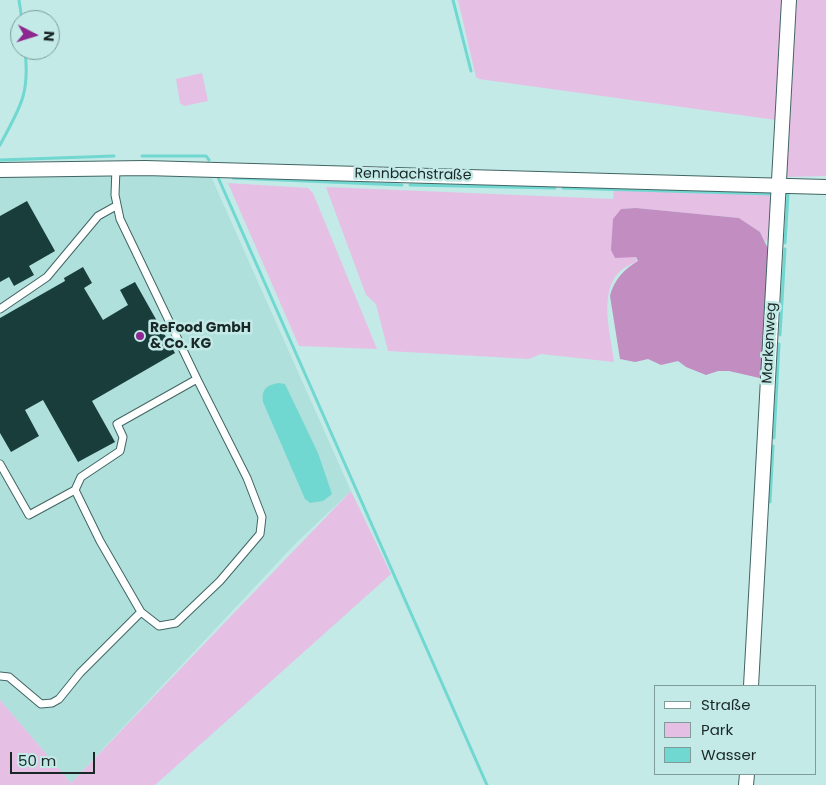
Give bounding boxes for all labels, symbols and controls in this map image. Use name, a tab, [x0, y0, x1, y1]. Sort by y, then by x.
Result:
north arrow	[10, 10, 60, 60]
text: N	[39, 30, 59, 42]
street label: Rennbachstraße	[354, 166, 472, 184]
street label: Markenweg	[759, 302, 781, 384]
place label: ReFood GmbH & Co. KG	[150, 320, 251, 352]
marker: ReFood GmbH & Co. KG	[134, 330, 146, 342]
legend	[654, 685, 816, 775]
text: Straße	[701, 694, 751, 715]
text: Park	[701, 719, 733, 740]
scale bar	[12, 742, 98, 774]
text: Wasser	[701, 744, 756, 765]
text: 50 m	[18, 750, 56, 771]

